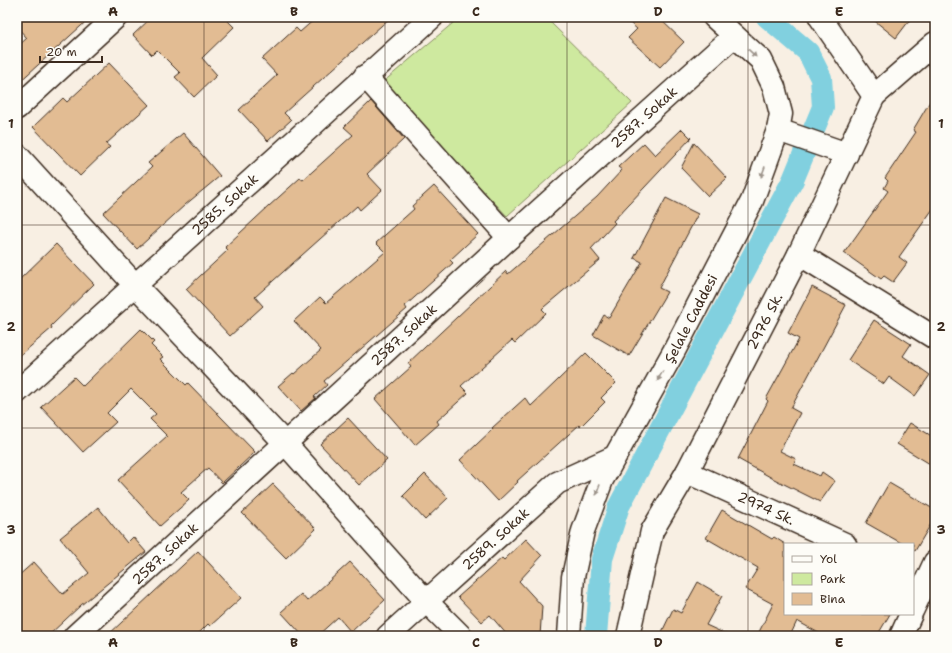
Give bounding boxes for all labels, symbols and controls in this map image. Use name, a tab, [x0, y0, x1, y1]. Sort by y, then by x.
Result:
text: A	[108, 3, 118, 20]
text: B	[290, 3, 298, 20]
text: C	[472, 3, 480, 20]
text: D	[653, 3, 663, 20]
text: E	[835, 3, 844, 20]
scale bar	[40, 38, 102, 64]
text: 20 m	[46, 44, 77, 60]
one-way arrow	[748, 48, 757, 57]
street label: 2587. Sokak	[607, 82, 681, 152]
text: 1	[8, 115, 14, 132]
text: 1	[938, 115, 944, 132]
one-way arrow	[759, 167, 765, 179]
street label: 2585. Sokak	[188, 169, 262, 239]
street label: Şelale Caddesi	[660, 271, 721, 366]
street label: 2976 Sk.	[743, 290, 786, 352]
street label: 2587. Sokak	[367, 300, 441, 369]
text: 2	[6, 318, 16, 335]
text: 2	[936, 318, 946, 335]
one-way arrow	[657, 370, 664, 382]
one-way arrow	[595, 484, 601, 496]
street label: 2974 Sk.	[735, 487, 798, 529]
street label: 2589. Sokak	[458, 504, 533, 574]
street label: 2587. Sokak	[128, 519, 202, 588]
text: 3	[6, 521, 16, 538]
text: 3	[936, 521, 946, 538]
legend	[784, 543, 914, 615]
text: Yol	[820, 551, 837, 567]
text: Park	[820, 571, 846, 587]
text: Bina	[820, 591, 846, 607]
text: A	[108, 634, 118, 651]
text: B	[290, 634, 298, 651]
text: C	[472, 634, 480, 651]
text: D	[653, 634, 663, 651]
text: E	[835, 634, 844, 651]

